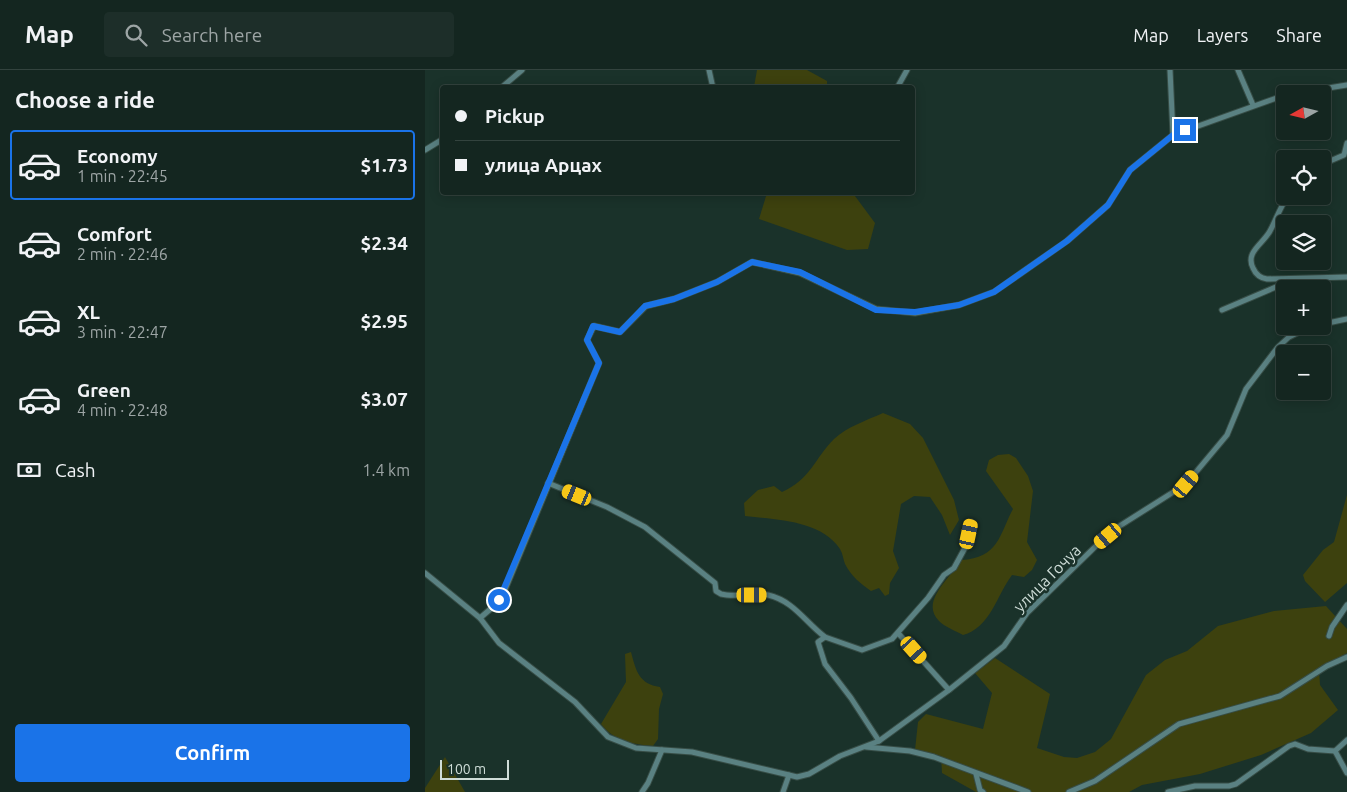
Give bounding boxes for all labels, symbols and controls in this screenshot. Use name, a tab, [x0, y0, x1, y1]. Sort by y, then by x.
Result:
search box	[104, 12, 454, 57]
text: Map	[25, 21, 74, 48]
icon: search	[122, 21, 150, 49]
text: Search here	[162, 24, 262, 46]
text: Map	[1133, 25, 1169, 45]
text: Layers	[1197, 25, 1248, 45]
text: Share	[1276, 25, 1322, 45]
north arrow	[1276, 85, 1331, 140]
map controls	[1276, 85, 1331, 400]
text: Choose a ride	[15, 87, 155, 112]
text: Pickup	[485, 105, 545, 127]
route end	[1174, 119, 1196, 141]
icon: car	[17, 143, 62, 188]
text: Economy	[77, 145, 158, 167]
button: locate	[1276, 150, 1331, 205]
text: $1.73	[360, 154, 408, 176]
text: улица Арцах	[485, 154, 602, 176]
text: 1 min · 22:45	[77, 167, 168, 185]
button: layers	[1276, 215, 1331, 270]
icon: car	[17, 221, 62, 266]
text: Comfort	[77, 223, 152, 245]
text: $2.34	[360, 232, 408, 254]
text: 2 min · 22:46	[77, 245, 168, 263]
button: +	[1276, 280, 1331, 335]
icon: car	[17, 299, 62, 344]
text: XL	[77, 301, 100, 323]
text: $2.95	[360, 310, 408, 332]
text: 3 min · 22:47	[77, 323, 168, 341]
button: −	[1276, 345, 1331, 400]
icon: car	[17, 377, 62, 422]
text: Green	[77, 379, 131, 401]
text: $3.07	[360, 388, 408, 410]
text: 4 min · 22:48	[77, 401, 168, 419]
icon: cash	[15, 456, 43, 484]
text: Cash	[55, 459, 96, 481]
text: 1.4 km	[362, 461, 410, 479]
car	[1170, 468, 1201, 500]
car	[560, 482, 593, 508]
car	[958, 518, 979, 550]
car	[1091, 521, 1124, 551]
street label: улица Гочуа	[1010, 541, 1084, 615]
car	[737, 588, 767, 603]
route start	[488, 589, 510, 611]
car	[898, 634, 929, 666]
button: Confirm	[15, 724, 410, 782]
scale bar	[440, 757, 509, 780]
text: 100 m	[447, 761, 486, 777]

